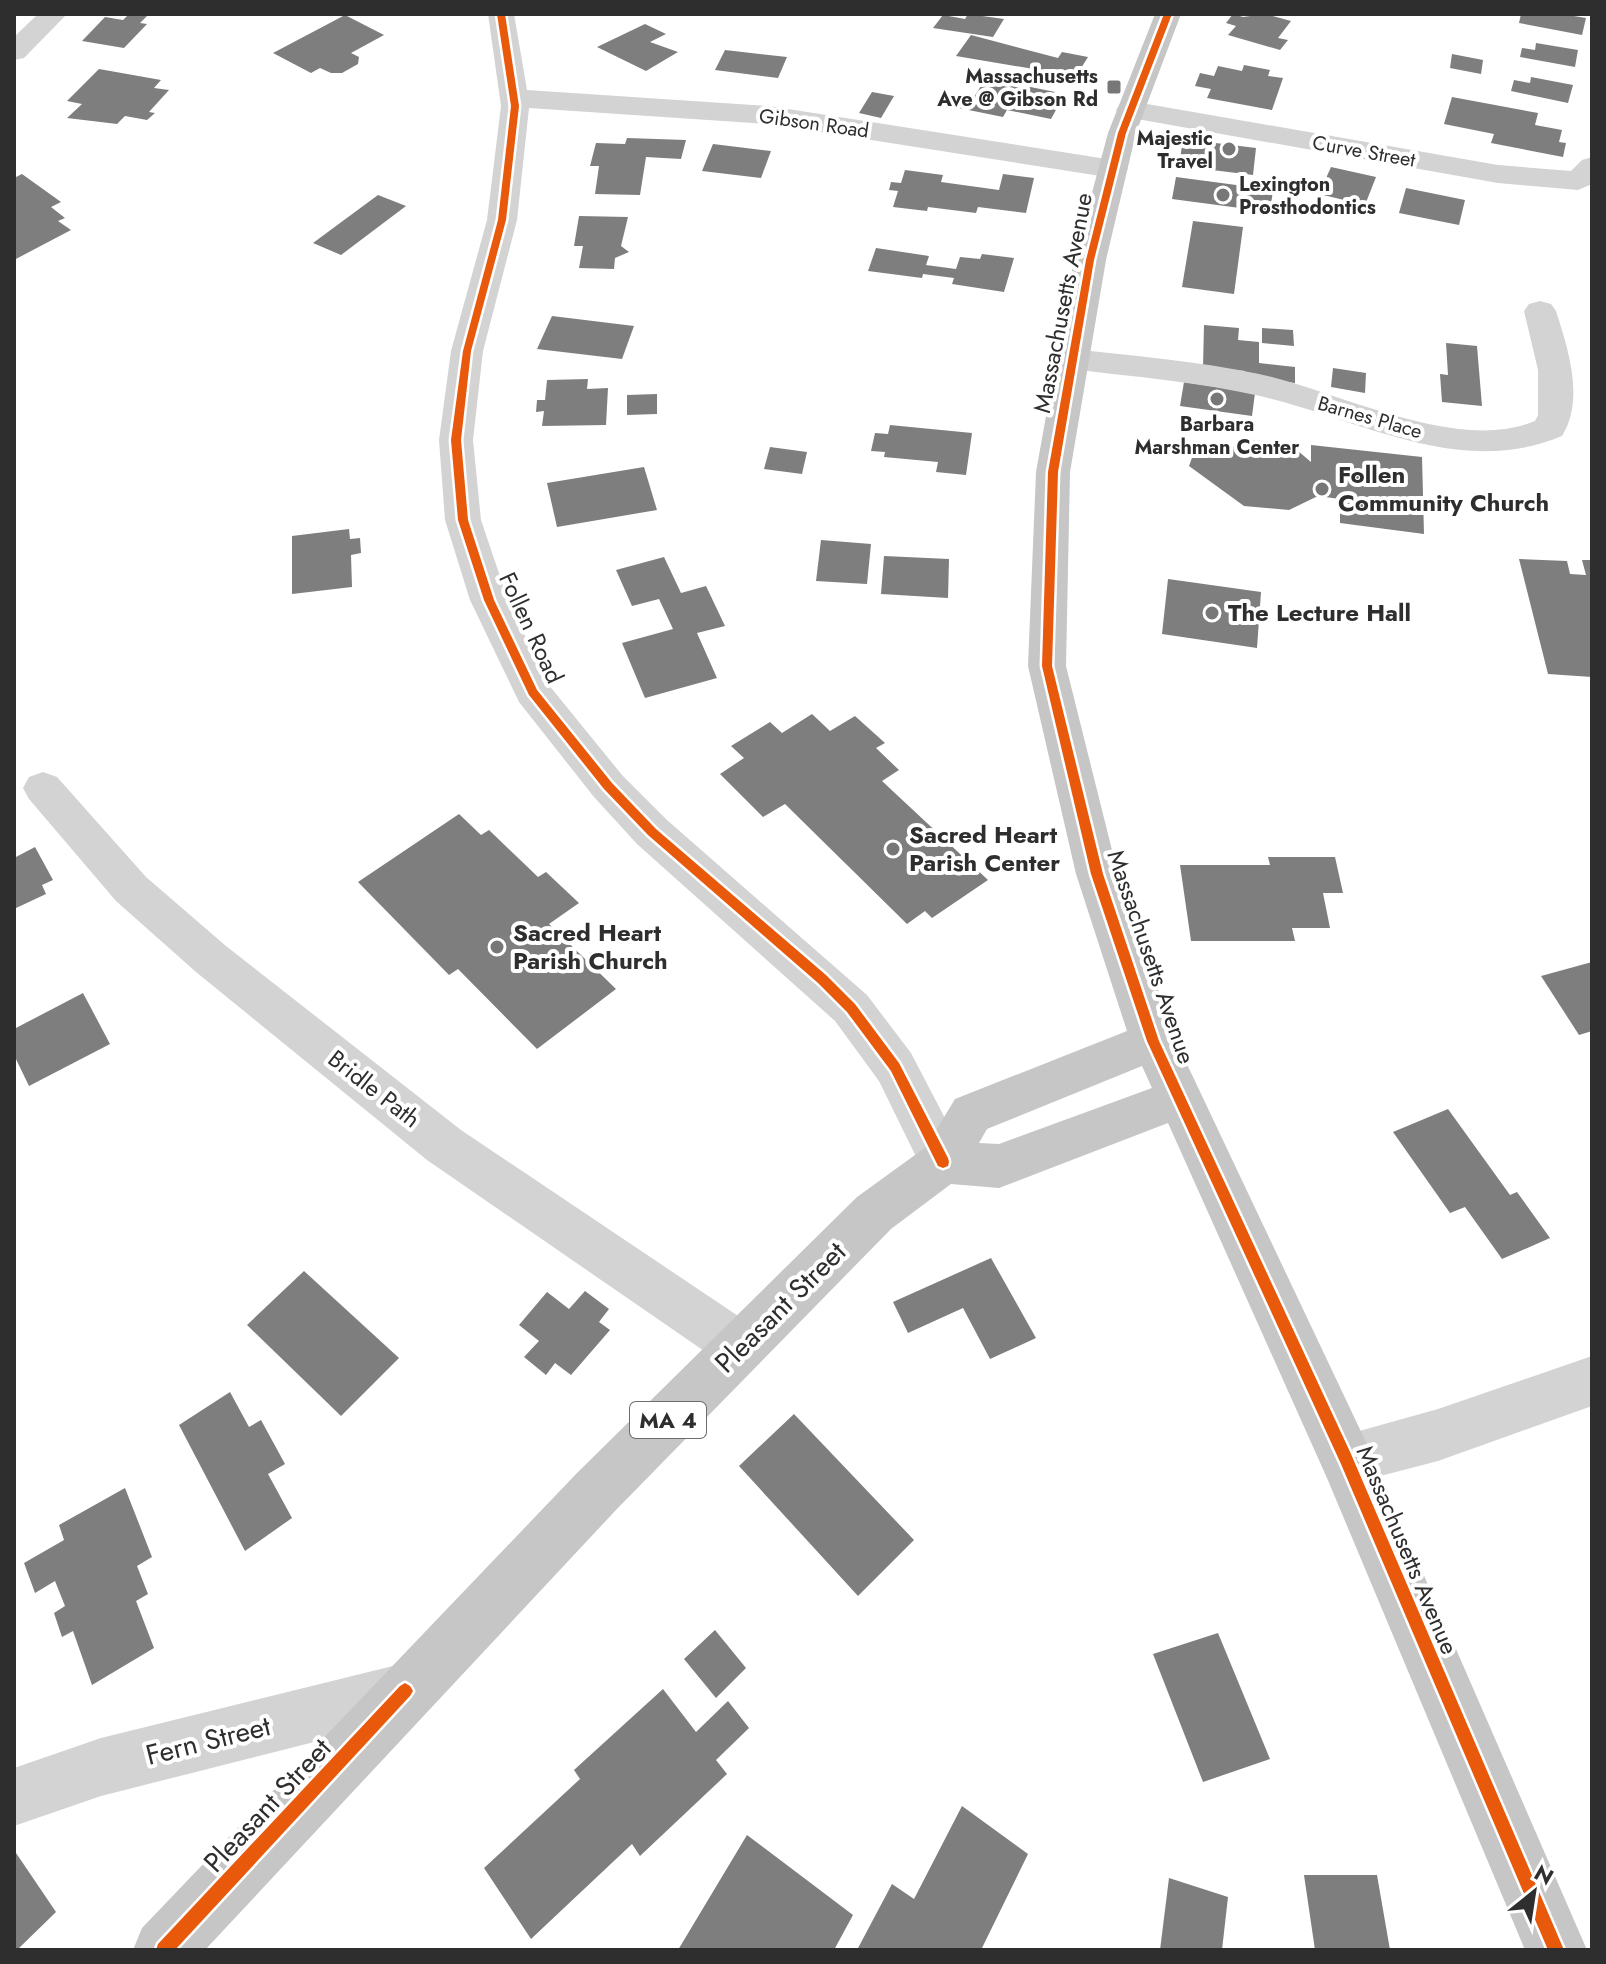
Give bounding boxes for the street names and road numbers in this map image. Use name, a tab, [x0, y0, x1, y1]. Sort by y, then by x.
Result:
street label: Gibson Road	[757, 101, 871, 146]
street label: Curve Street	[1310, 128, 1418, 175]
street label: Massachusetts Avenue	[1024, 190, 1101, 416]
street label: Barnes Place	[1314, 389, 1426, 446]
street label: Follen Road	[490, 566, 573, 689]
street label: Massachusetts Avenue	[1099, 845, 1204, 1068]
street label: Bridle Path	[321, 1041, 428, 1136]
street label: Pleasant Street	[705, 1232, 856, 1382]
road number: MA 4	[630, 1402, 706, 1438]
street label: Massachusetts Avenue	[1348, 1440, 1467, 1660]
street label: Fern Street	[142, 1705, 275, 1776]
street label: Pleasant Street	[194, 1729, 341, 1882]

